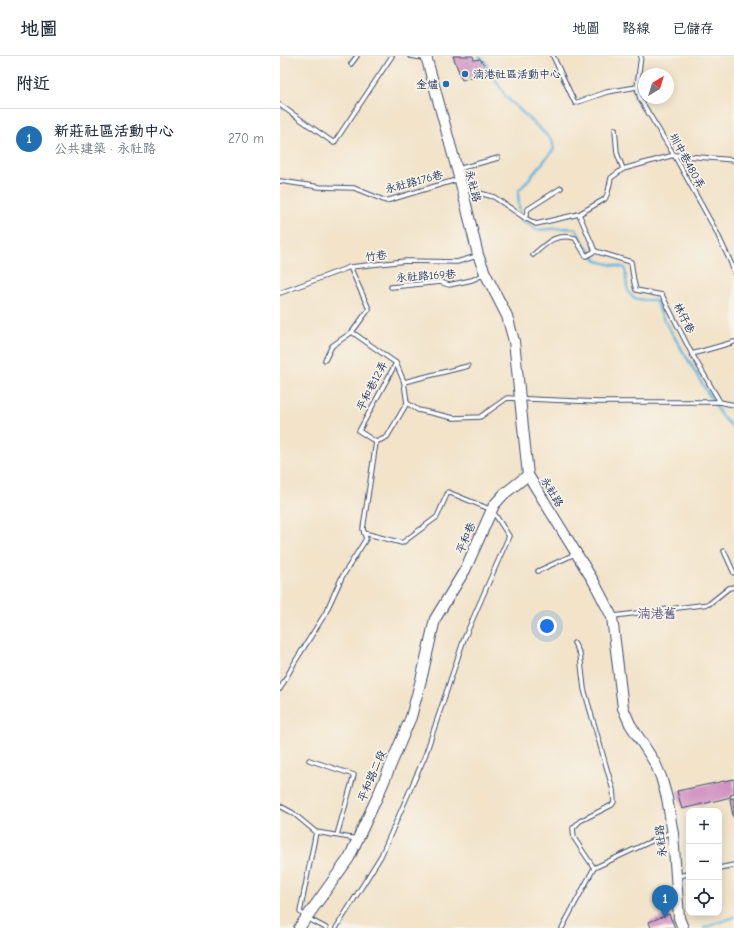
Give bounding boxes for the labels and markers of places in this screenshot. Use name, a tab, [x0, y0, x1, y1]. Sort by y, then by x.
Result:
place label: 湳港社區活動中心	[473, 68, 561, 81]
marker: 湳港社區活動中心	[460, 69, 470, 79]
place label: 金爐	[416, 78, 438, 91]
marker: 金爐	[441, 79, 451, 89]
pin: 1	[652, 885, 678, 918]

